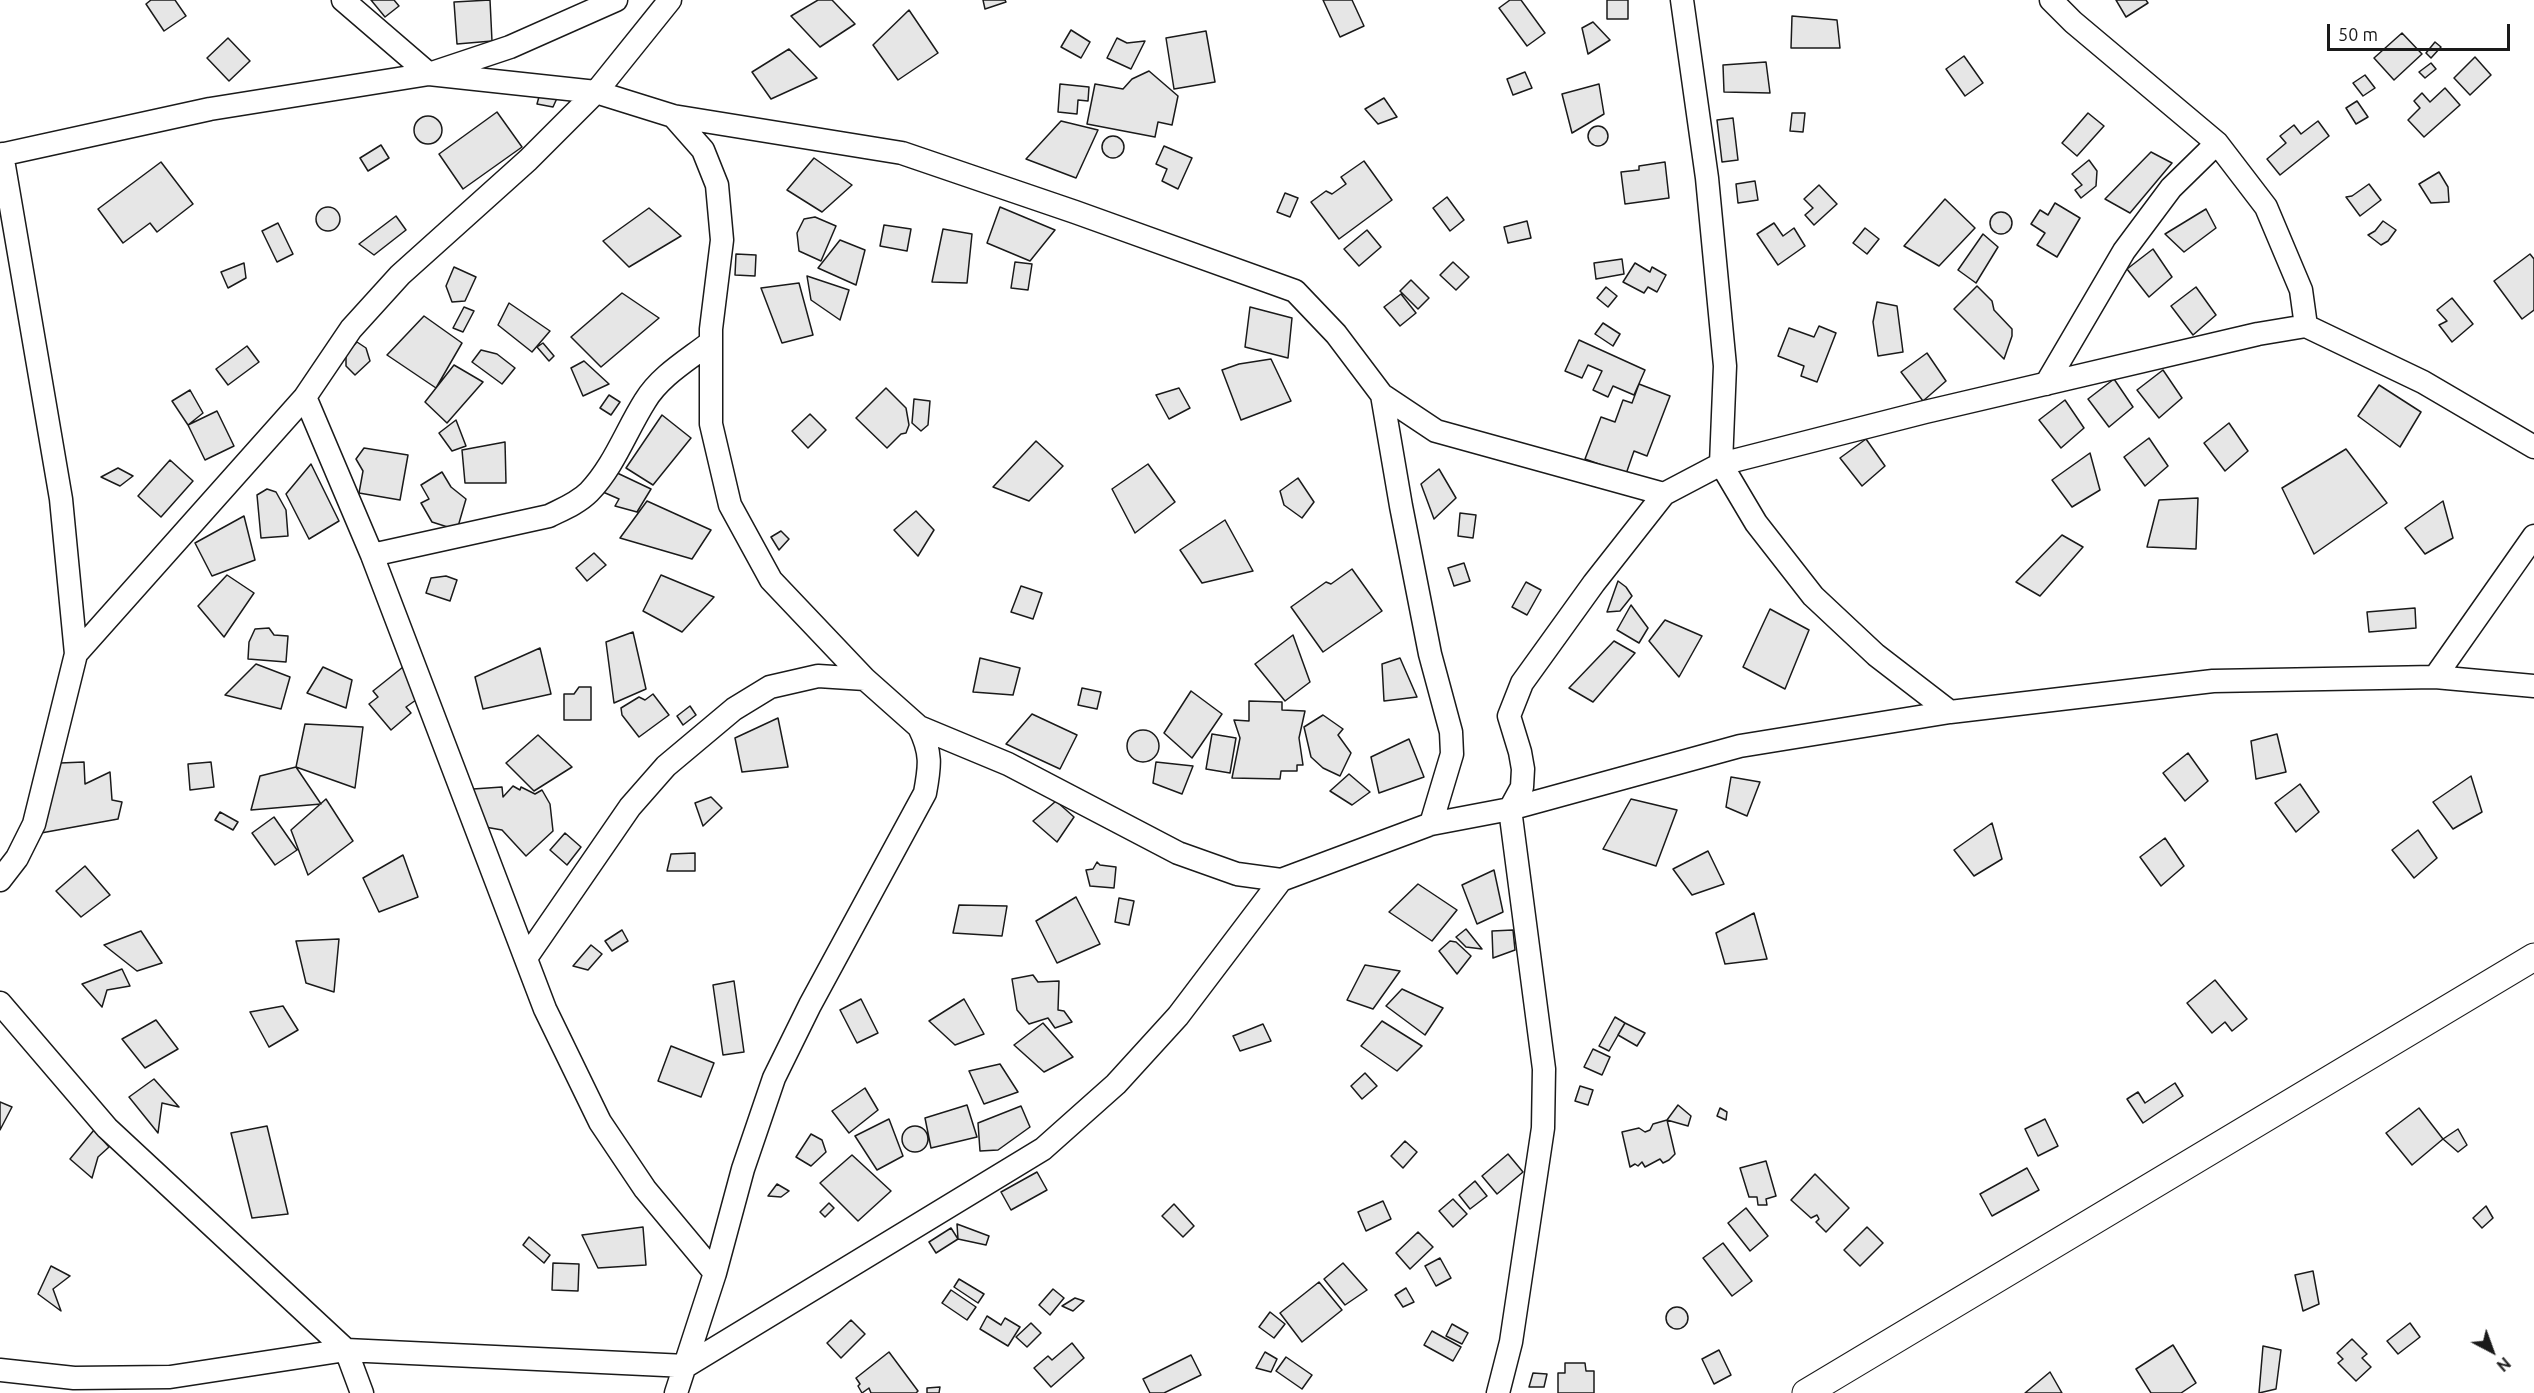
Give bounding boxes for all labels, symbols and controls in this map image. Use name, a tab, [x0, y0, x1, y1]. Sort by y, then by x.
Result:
scale bar	[2330, 12, 2513, 50]
text: 50 m	[2338, 24, 2378, 44]
north arrow	[2462, 1321, 2522, 1381]
text: N	[2493, 1354, 2514, 1375]

